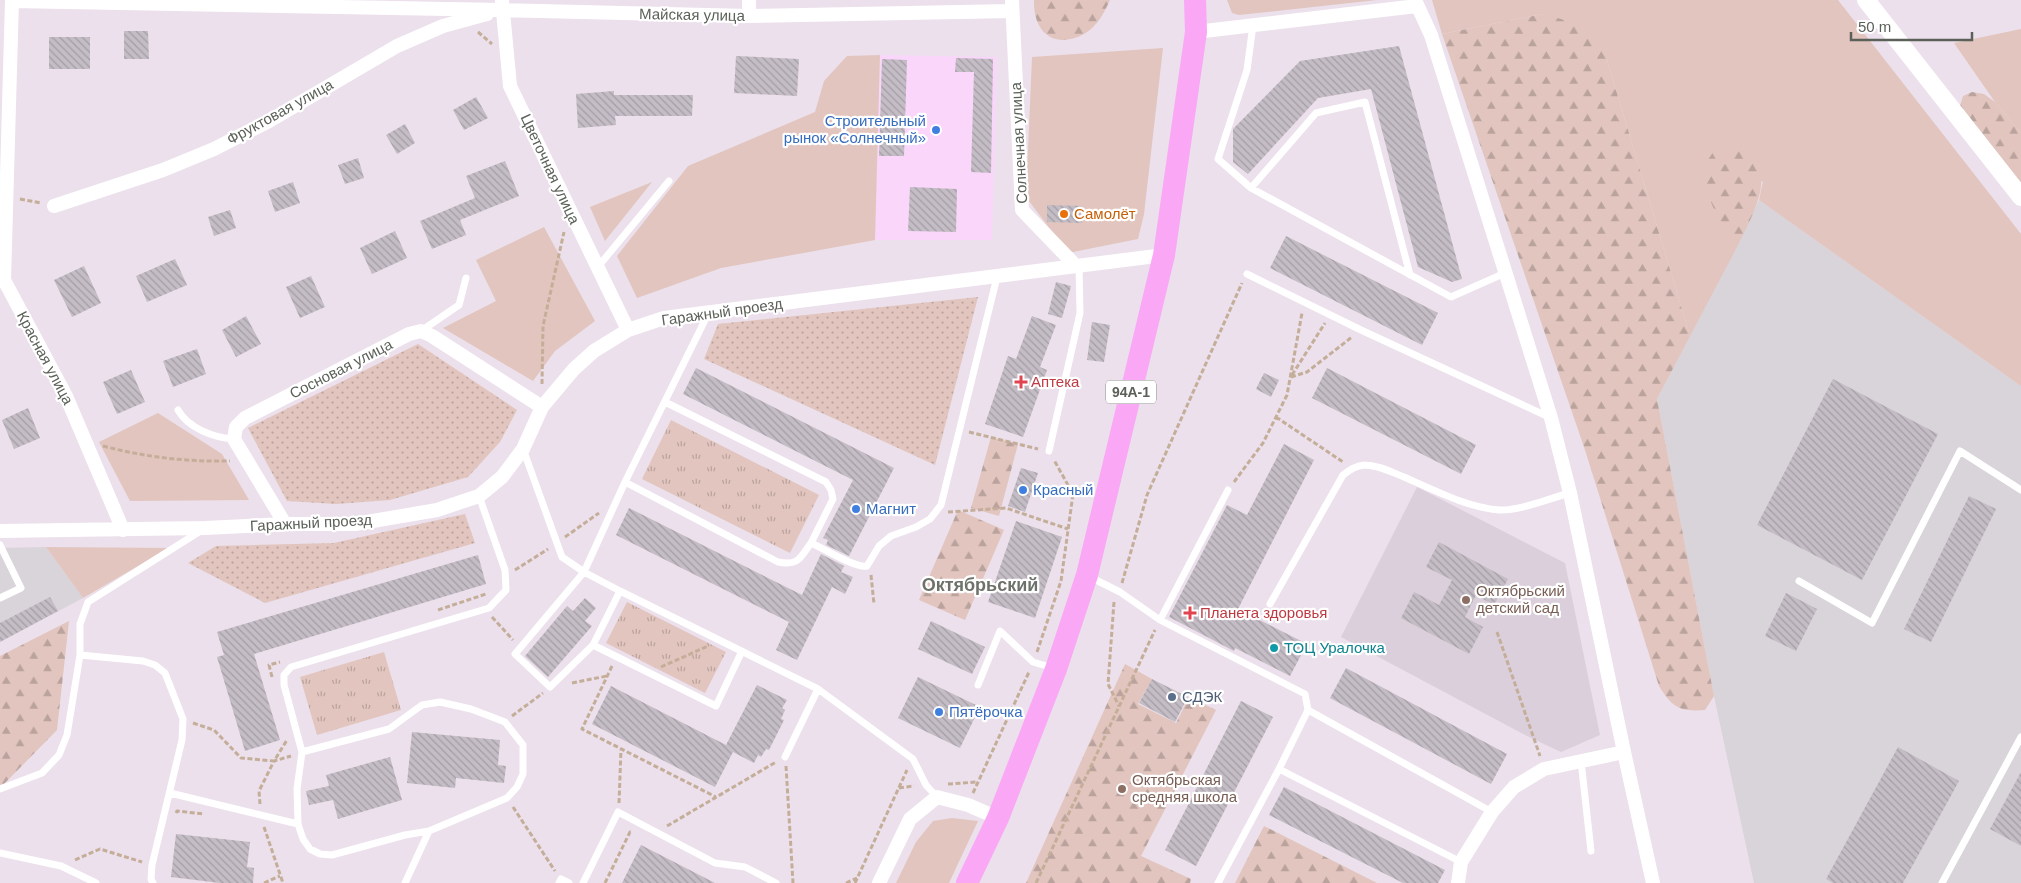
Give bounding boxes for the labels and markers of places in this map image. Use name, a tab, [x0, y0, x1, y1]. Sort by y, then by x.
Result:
place label: Строительный рынок «Солнечный»	[784, 112, 926, 146]
marker: Строительный рынок «Солнечный»	[930, 124, 942, 136]
place label: Самолёт	[1074, 205, 1136, 222]
marker: Самолёт	[1058, 208, 1070, 220]
place label: Аптека	[1031, 373, 1080, 390]
marker: Аптека	[1015, 376, 1027, 388]
place label: Красный	[1033, 481, 1093, 498]
marker: Красный	[1017, 484, 1029, 496]
place label: Магнит	[866, 500, 916, 517]
marker: Магнит	[850, 503, 862, 515]
place label: Октябрьский детский сад	[1476, 582, 1565, 616]
marker: Октябрьский детский сад	[1460, 594, 1472, 606]
place label: Планета здоровья	[1200, 604, 1327, 621]
marker: Планета здоровья	[1184, 607, 1196, 619]
place label: ТОЦ Уралочка	[1284, 639, 1386, 656]
marker: ТОЦ Уралочка	[1268, 642, 1280, 654]
place label: СДЭК	[1182, 688, 1222, 705]
marker: СДЭК	[1166, 691, 1178, 703]
place label: Пятёрочка	[949, 703, 1023, 720]
marker: Пятёрочка	[933, 706, 945, 718]
place label: Октябрьская средняя школа	[1132, 771, 1238, 805]
marker: Октябрьская средняя школа	[1116, 783, 1128, 795]

